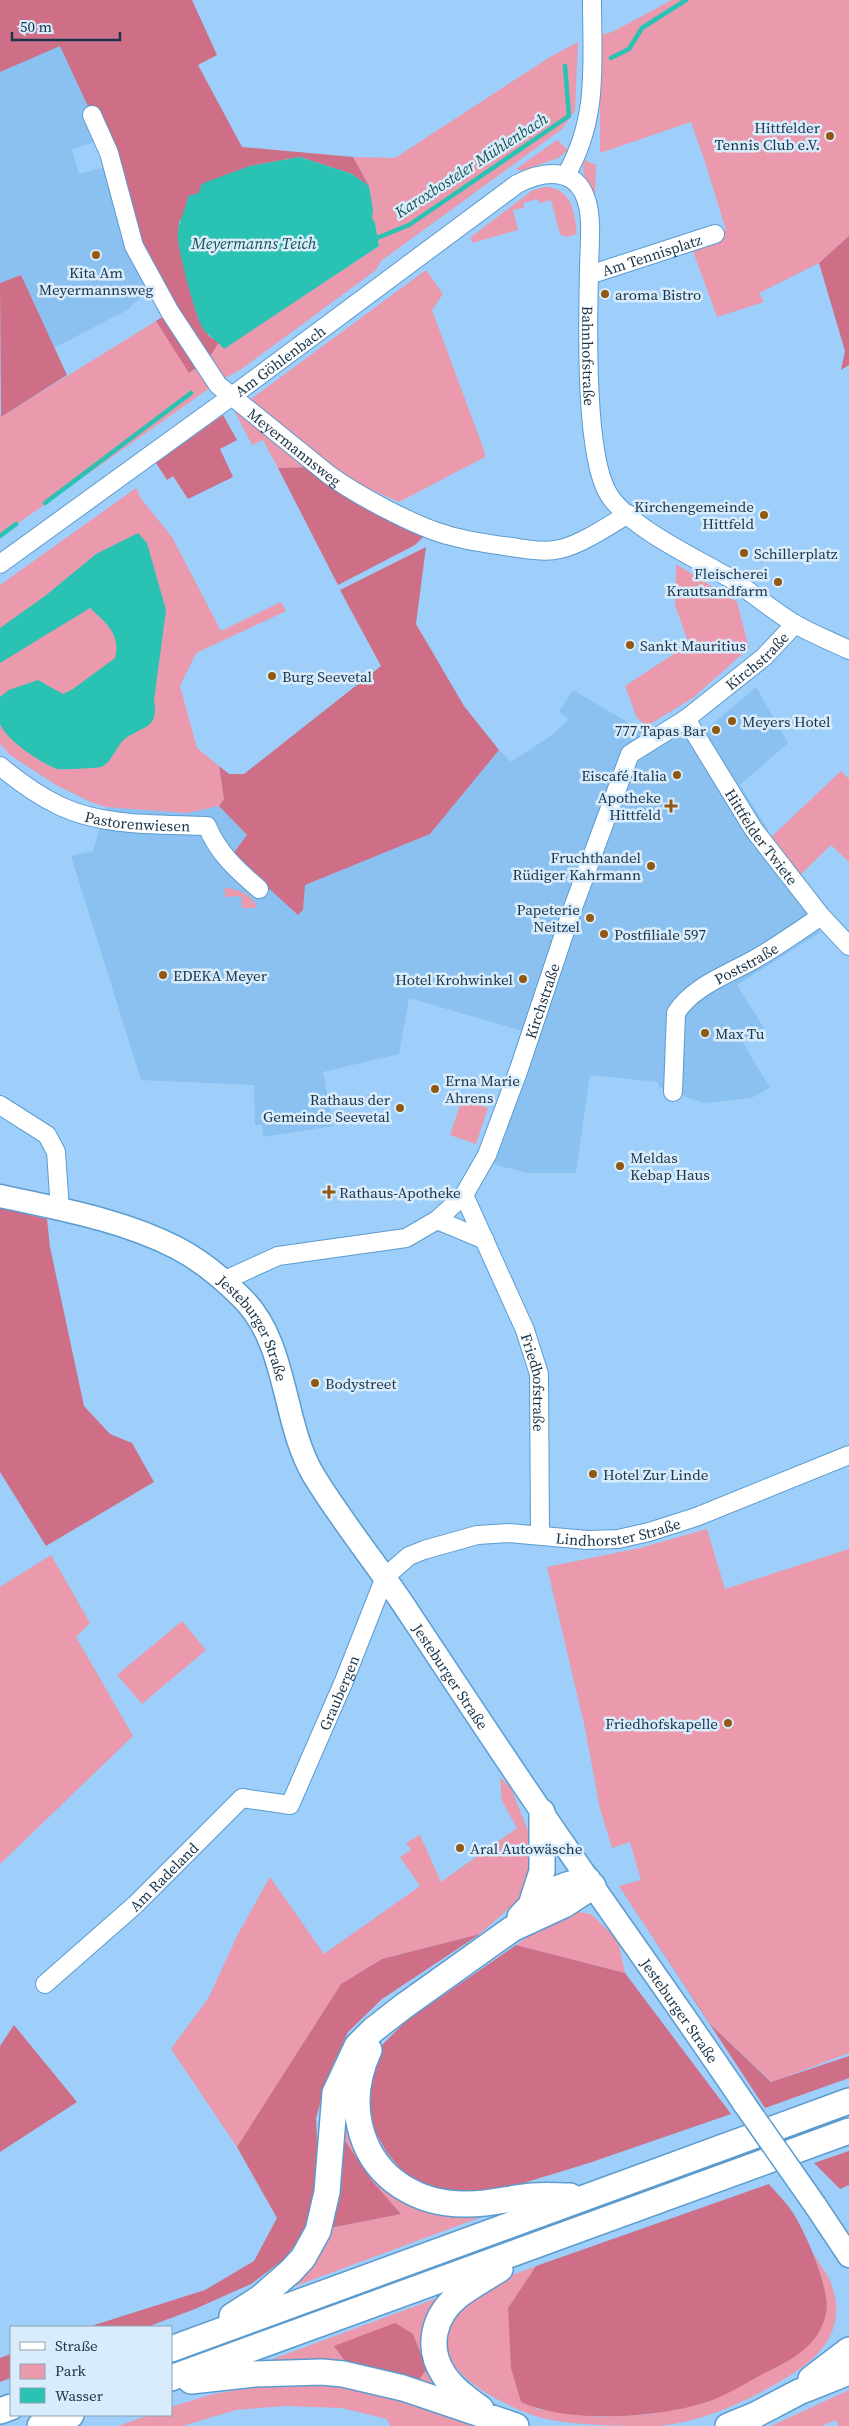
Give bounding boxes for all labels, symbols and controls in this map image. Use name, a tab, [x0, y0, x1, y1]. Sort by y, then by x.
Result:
scale bar	[12, 10, 120, 42]
text: 50 m	[20, 16, 52, 37]
water label: Karoxbosteler Mühlenbach	[389, 107, 552, 223]
place label: Hittfelder Tennis Club e.V.	[715, 117, 821, 155]
marker: Hittfelder Tennis Club e.V.	[824, 130, 836, 142]
street label: Am Tennisplatz	[599, 228, 704, 281]
water label: Meyermanns Teich	[191, 232, 317, 254]
marker: Kita Am Meyermannsweg	[90, 249, 102, 261]
place label: Kita Am Meyermannsweg	[39, 262, 153, 300]
place label: aroma Bistro	[615, 284, 701, 305]
marker: aroma Bistro	[599, 288, 611, 300]
street label: Bahnhofstraße	[578, 306, 601, 407]
street label: Am Göhlenbach	[230, 320, 329, 401]
street label: Meyermannsweg	[243, 403, 346, 491]
place label: Kirchengemeinde Hittfeld	[634, 496, 754, 534]
marker: Kirchengemeinde Hittfeld	[758, 509, 770, 521]
place label: Schillerplatz	[754, 543, 838, 564]
marker: Schillerplatz	[738, 547, 750, 559]
place label: Fleischerei Krautsandfarm	[666, 563, 768, 601]
marker: Fleischerei Krautsandfarm	[772, 576, 784, 588]
street label: Kirchstraße	[720, 627, 793, 695]
place label: Sankt Mauritius	[640, 635, 746, 656]
marker: Sankt Mauritius	[624, 639, 636, 651]
place label: Burg Seevetal	[282, 666, 373, 687]
marker: Burg Seevetal	[266, 670, 278, 682]
place label: Meyers Hotel	[742, 711, 831, 732]
marker: Meyers Hotel	[726, 715, 738, 727]
place label: 777 Tapas Bar	[615, 720, 707, 741]
marker: 777 Tapas Bar	[710, 724, 722, 736]
place label: Eiscafé Italia	[581, 765, 667, 786]
marker: Eiscafé Italia	[671, 769, 683, 781]
street label: Hittfelder Twiete	[720, 784, 803, 889]
place label: Apotheke Hittfeld	[598, 787, 661, 825]
marker: Apotheke Hittfeld	[665, 800, 677, 812]
street label: Pastorenwiesen	[83, 805, 190, 836]
place label: Fruchthandel Rüdiger Kahrmann	[513, 847, 642, 885]
marker: Fruchthandel Rüdiger Kahrmann	[645, 860, 657, 872]
place label: Papeterie Neitzel	[516, 899, 581, 937]
marker: Papeterie Neitzel	[584, 912, 596, 924]
place label: Postfiliale 597	[614, 924, 706, 945]
marker: Postfiliale 597	[598, 928, 610, 940]
street label: Poststraße	[710, 937, 782, 989]
street label: Kirchstraße	[519, 960, 564, 1042]
place label: EDEKA Meyer	[173, 965, 268, 986]
marker: EDEKA Meyer	[157, 969, 169, 981]
place label: Hotel Krohwinkel	[395, 969, 514, 990]
marker: Hotel Krohwinkel	[517, 973, 529, 985]
place label: Max Tu	[715, 1023, 765, 1044]
marker: Max Tu	[699, 1027, 711, 1039]
place label: Erna Marie Ahrens	[445, 1070, 520, 1108]
marker: Erna Marie Ahrens	[429, 1083, 441, 1095]
place label: Rathaus der Gemeinde Seevetal	[263, 1089, 391, 1127]
marker: Rathaus der Gemeinde Seevetal	[394, 1102, 406, 1114]
place label: Meldas Kebap Haus	[630, 1147, 710, 1185]
marker: Meldas Kebap Haus	[614, 1160, 626, 1172]
place label: Rathaus-Apotheke	[339, 1182, 461, 1203]
marker: Rathaus-Apotheke	[323, 1186, 335, 1198]
street label: Jesteburger Straße	[212, 1269, 293, 1384]
street label: Friedhofstraße	[516, 1331, 550, 1432]
place label: Bodystreet	[325, 1373, 396, 1394]
marker: Bodystreet	[309, 1377, 321, 1389]
place label: Hotel Zur Linde	[603, 1464, 709, 1485]
marker: Hotel Zur Linde	[587, 1468, 599, 1480]
street label: Lindhorster Straße	[555, 1512, 683, 1551]
street label: Jesteburger Straße	[408, 1618, 494, 1734]
street label: Graubergen	[313, 1652, 364, 1733]
place label: Friedhofskapelle	[605, 1713, 718, 1734]
marker: Friedhofskapelle	[722, 1717, 734, 1729]
street label: Am Radeland	[124, 1837, 203, 1916]
place label: Aral Autowäsche	[470, 1838, 583, 1859]
marker: Aral Autowäsche	[454, 1842, 466, 1854]
street label: Jesteburger Straße	[635, 1953, 724, 2067]
legend	[10, 2326, 172, 2416]
text: Straße	[55, 2335, 98, 2356]
text: Park	[55, 2360, 87, 2381]
text: Wasser	[55, 2385, 104, 2406]

